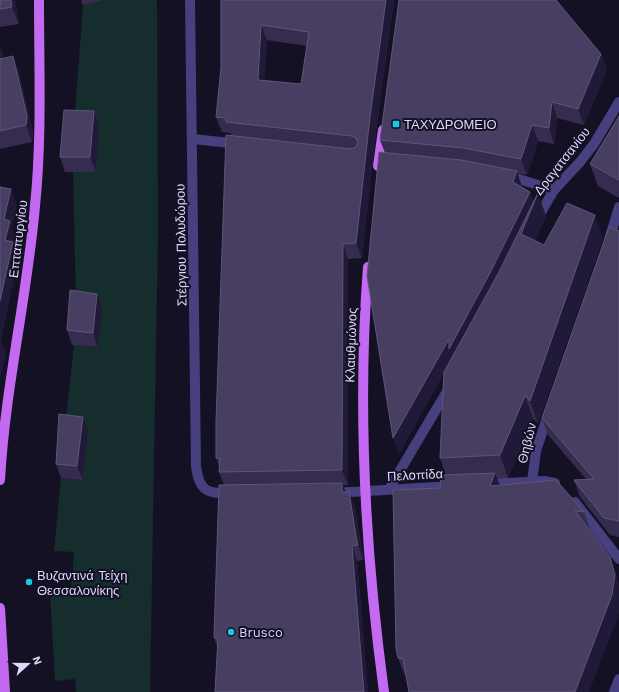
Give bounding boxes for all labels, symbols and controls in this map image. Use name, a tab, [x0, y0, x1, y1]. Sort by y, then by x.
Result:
place label: ΤΑΧΥΔΡΟΜΕΙΟ	[404, 117, 497, 132]
marker: ΤΑΧΥΔΡΟΜΕΙΟ	[391, 119, 401, 129]
street label: Δραγατσανίου	[531, 124, 593, 198]
street label: Στέργιου Πολυδώρου	[172, 184, 190, 306]
street label: Επταπυργίου	[6, 199, 30, 279]
street label: Κλαυθμώνος	[342, 307, 360, 383]
street label: Θηβών	[515, 421, 539, 465]
street label: Πελοπίδα	[387, 466, 444, 484]
place label: Βυζαντινά Τείχη Θεσσαλονίκης	[37, 568, 127, 598]
marker: Βυζαντινά Τείχη Θεσσαλονίκης	[24, 577, 34, 587]
place label: Brusco	[239, 625, 283, 640]
marker: Brusco	[226, 627, 236, 637]
north arrow	[8, 644, 48, 684]
text: N	[29, 654, 44, 667]

